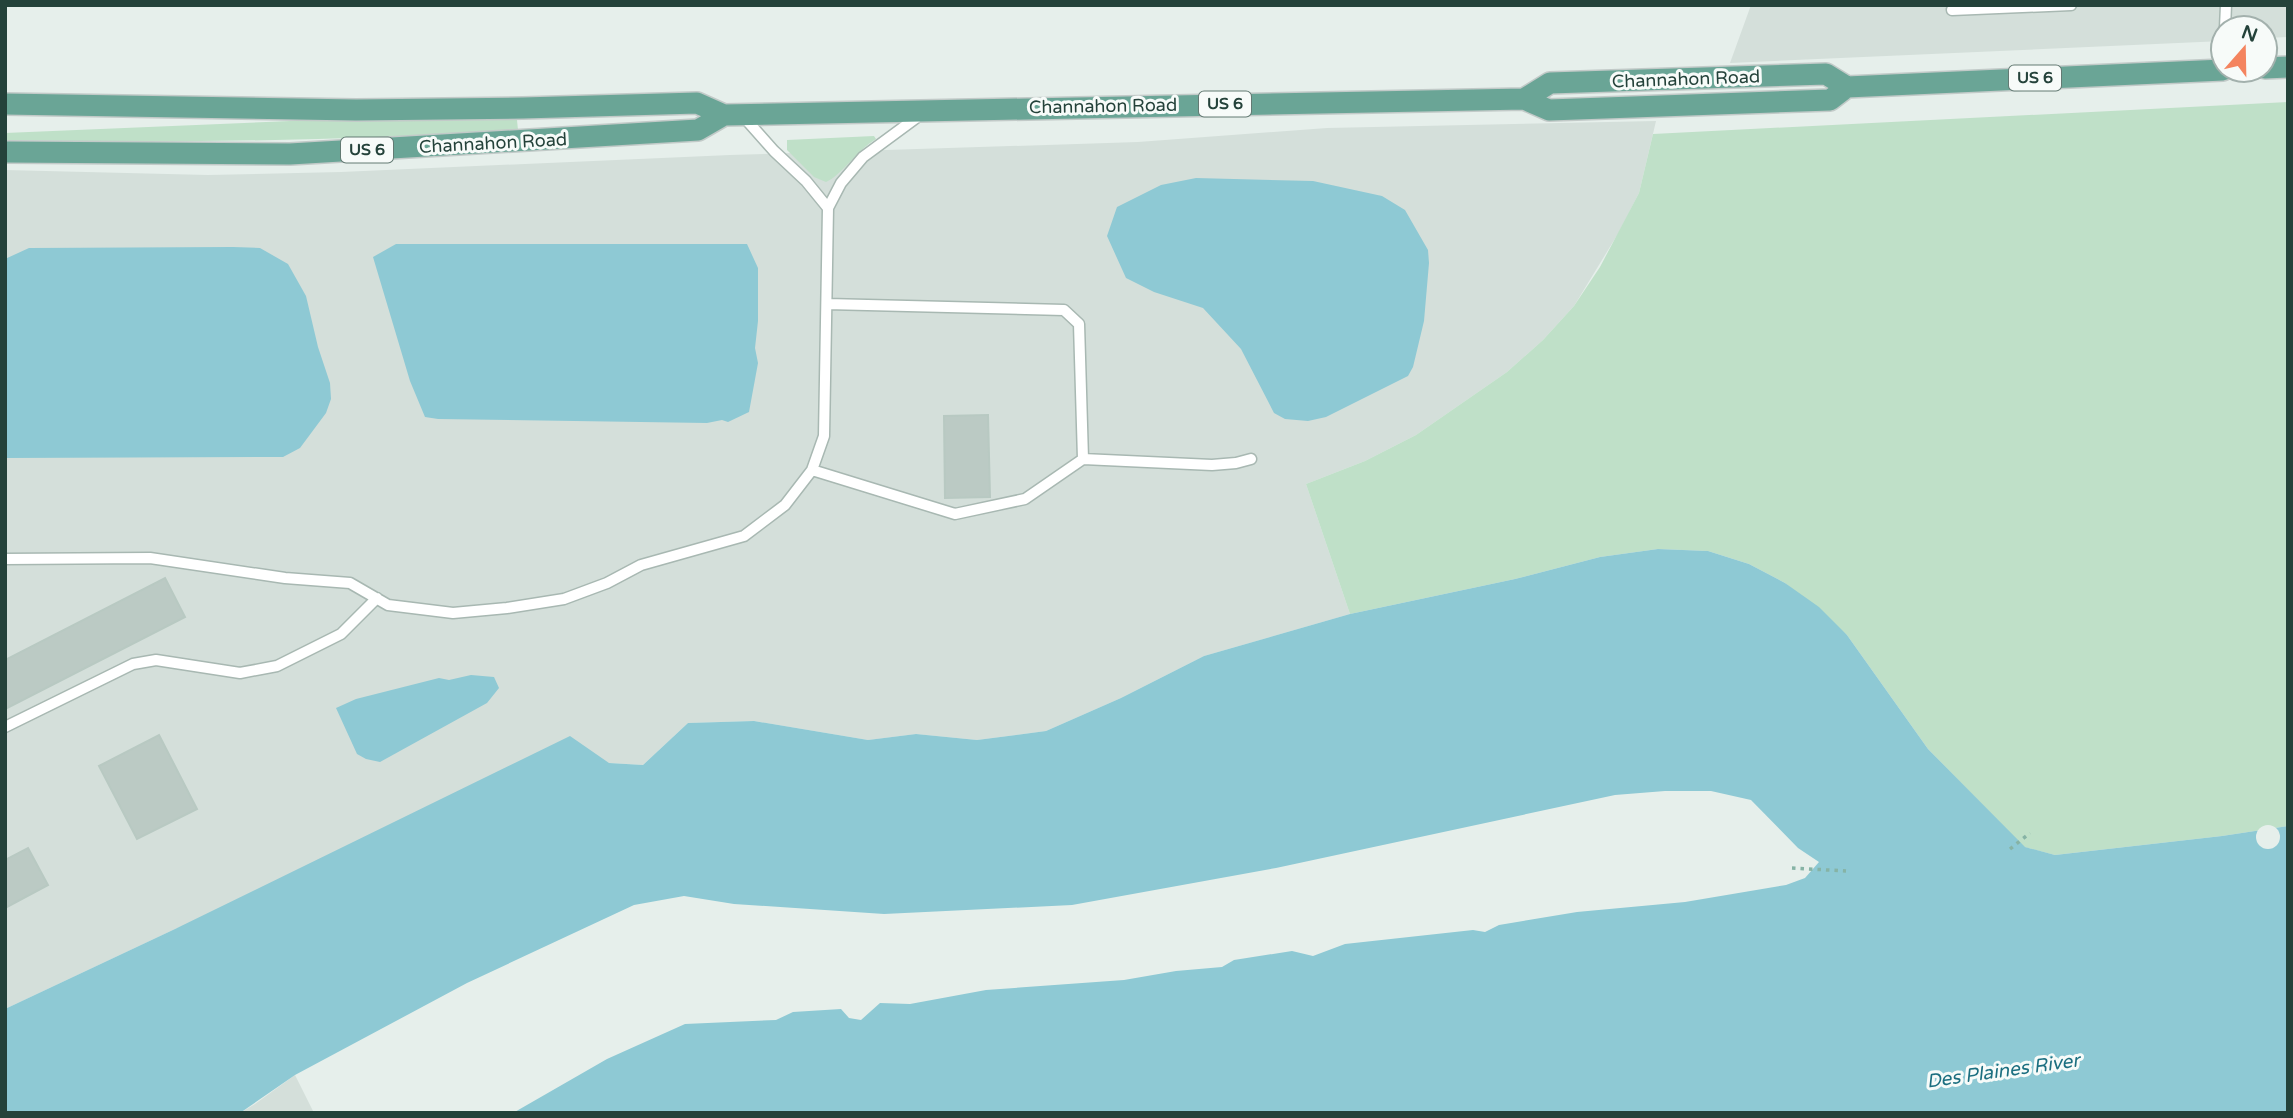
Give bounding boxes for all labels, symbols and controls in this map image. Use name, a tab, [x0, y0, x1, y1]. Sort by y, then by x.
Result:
north arrow	[2209, 14, 2279, 84]
text: N	[2239, 21, 2260, 47]
street label: Channahon Road	[1611, 65, 1761, 93]
road number: US 6	[2009, 66, 2061, 90]
road number: US 6	[1199, 92, 1251, 116]
street label: Channahon Road	[1029, 94, 1177, 118]
street label: Channahon Road	[418, 128, 568, 158]
road number: US 6	[341, 138, 393, 162]
water label: Des Plaines River	[1925, 1049, 2084, 1093]

